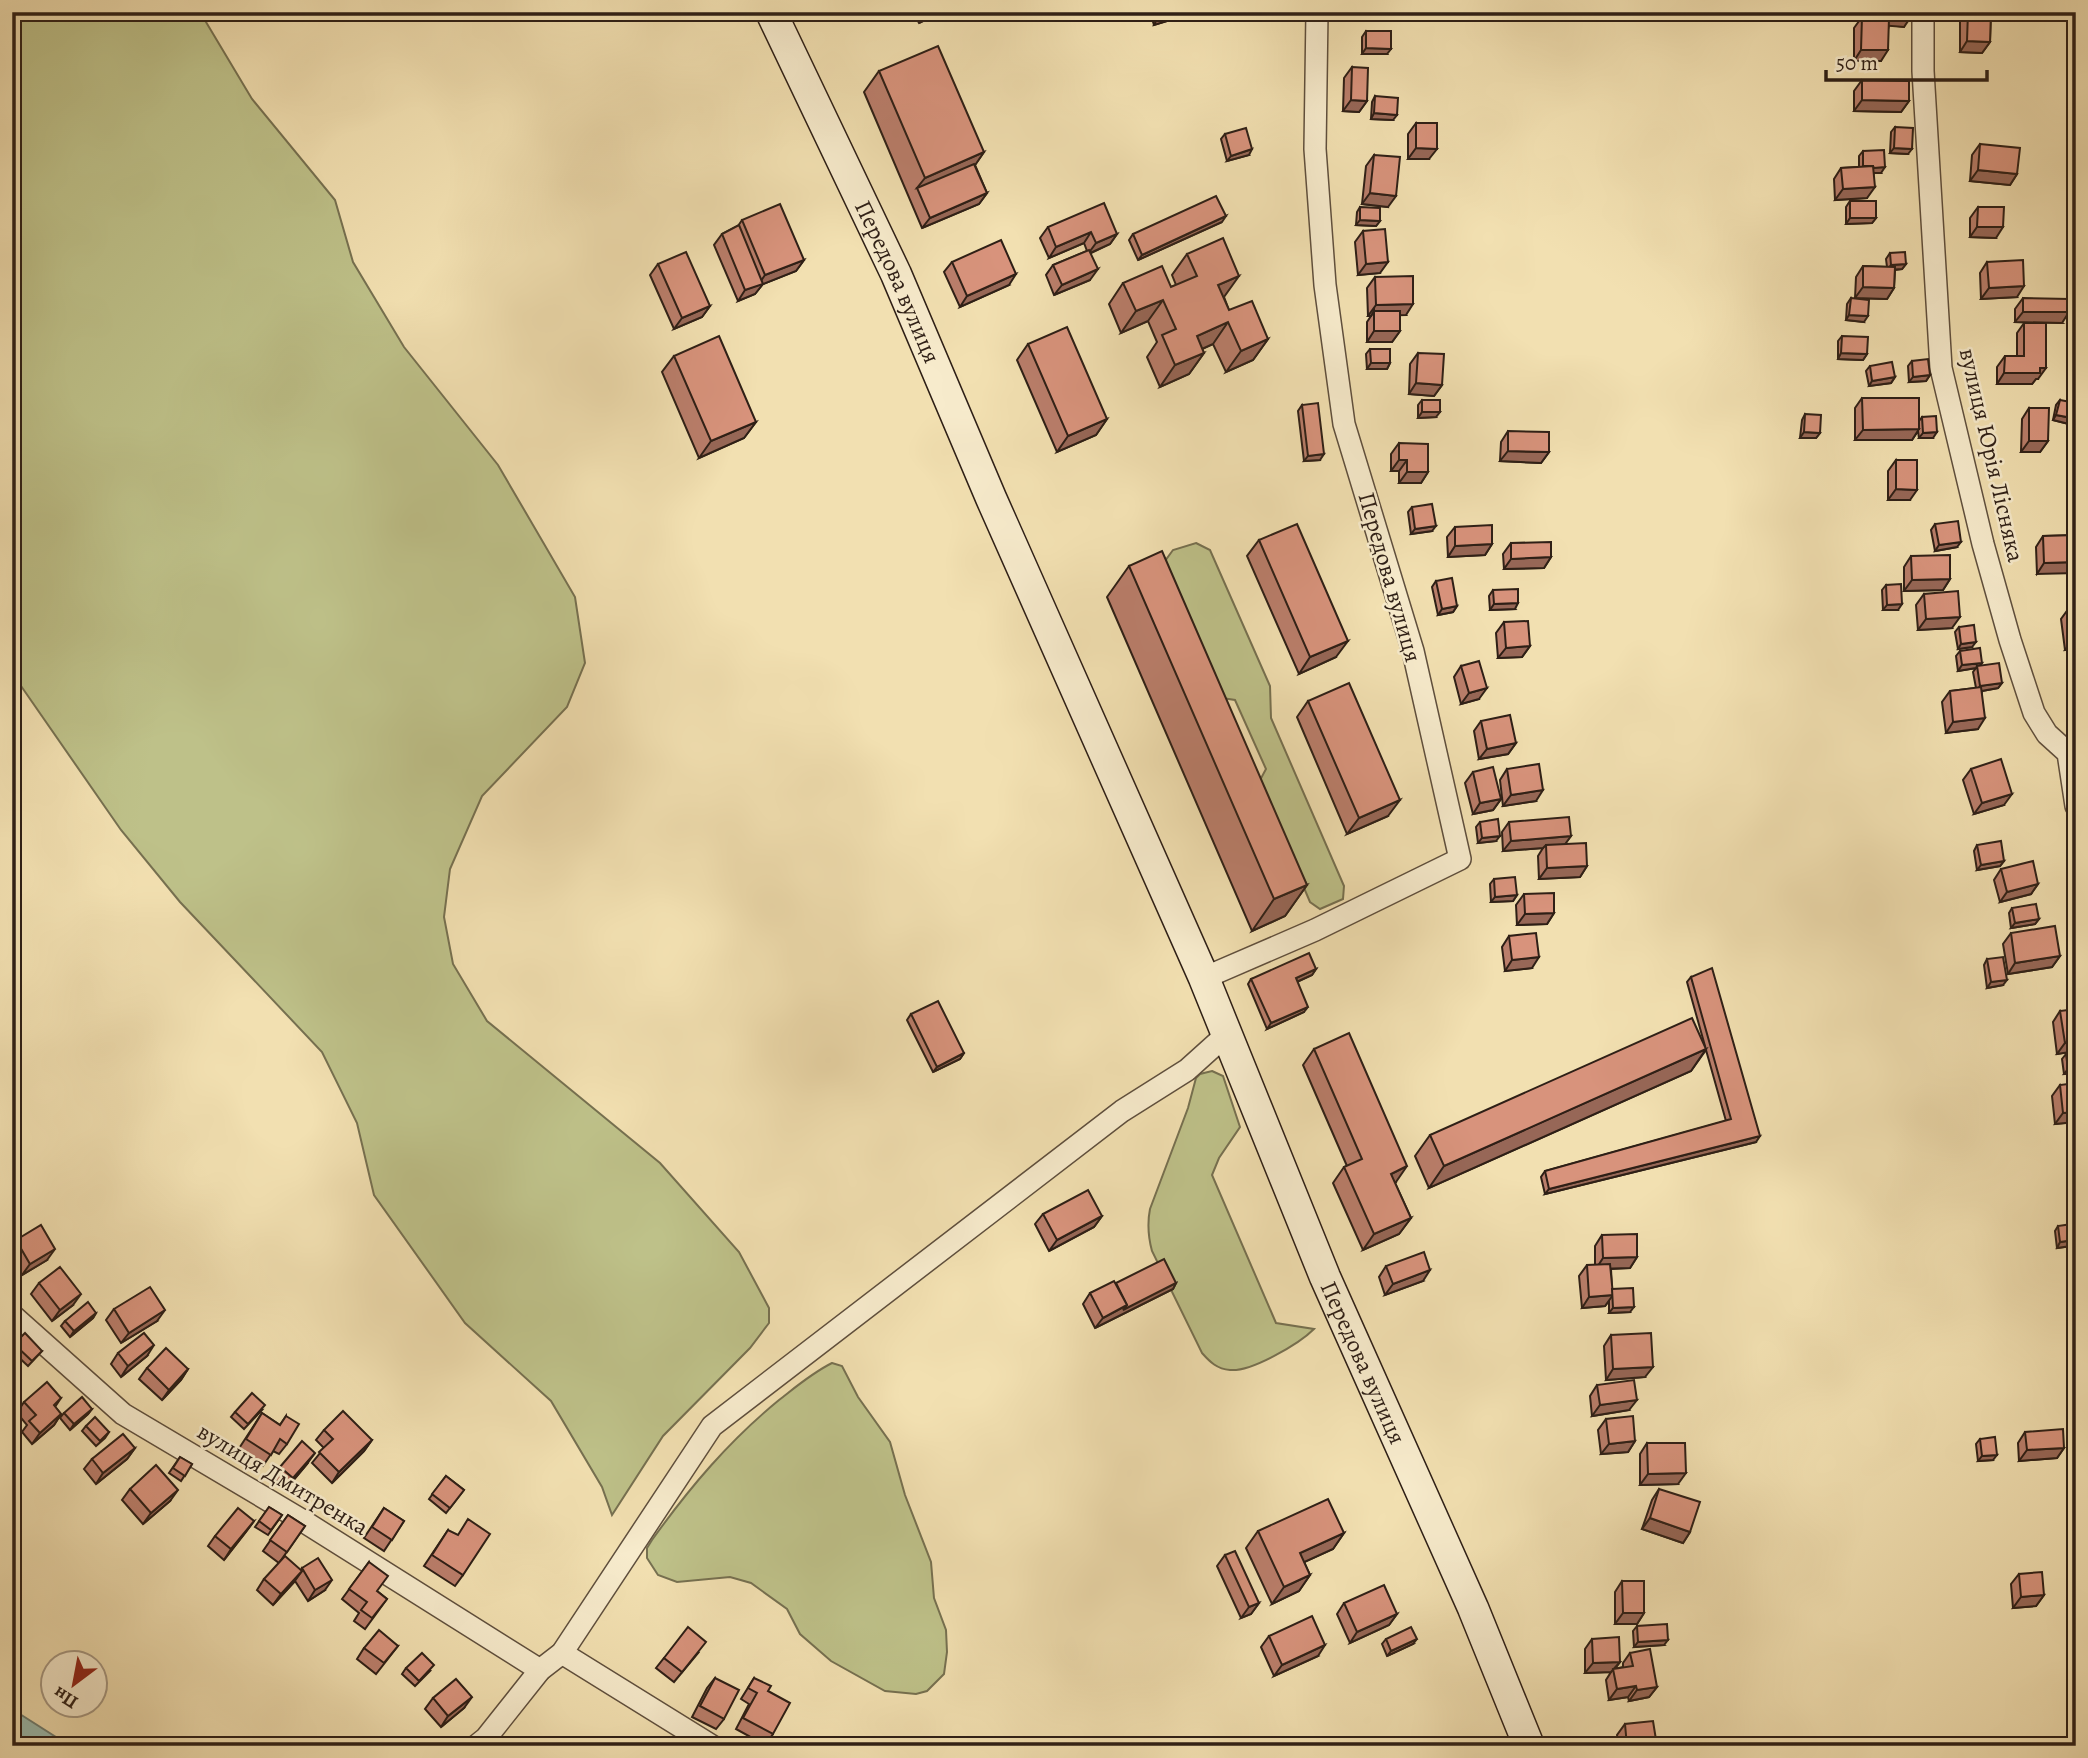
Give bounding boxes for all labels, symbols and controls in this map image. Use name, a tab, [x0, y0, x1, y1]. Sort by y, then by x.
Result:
scale bar	[1826, 38, 1986, 82]
text: 50 m	[1836, 49, 1878, 77]
street label: Передова вулиця	[847, 195, 948, 368]
street label: вулиця Юрія Лісняка	[1952, 345, 2032, 565]
street label: Передова вулиця	[1350, 488, 1430, 666]
street label: Передова вулиця	[1313, 1276, 1414, 1449]
street label: вулиця Дмитренка	[191, 1415, 375, 1543]
north arrow	[38, 1650, 108, 1720]
text: Пн	[48, 1680, 83, 1715]

